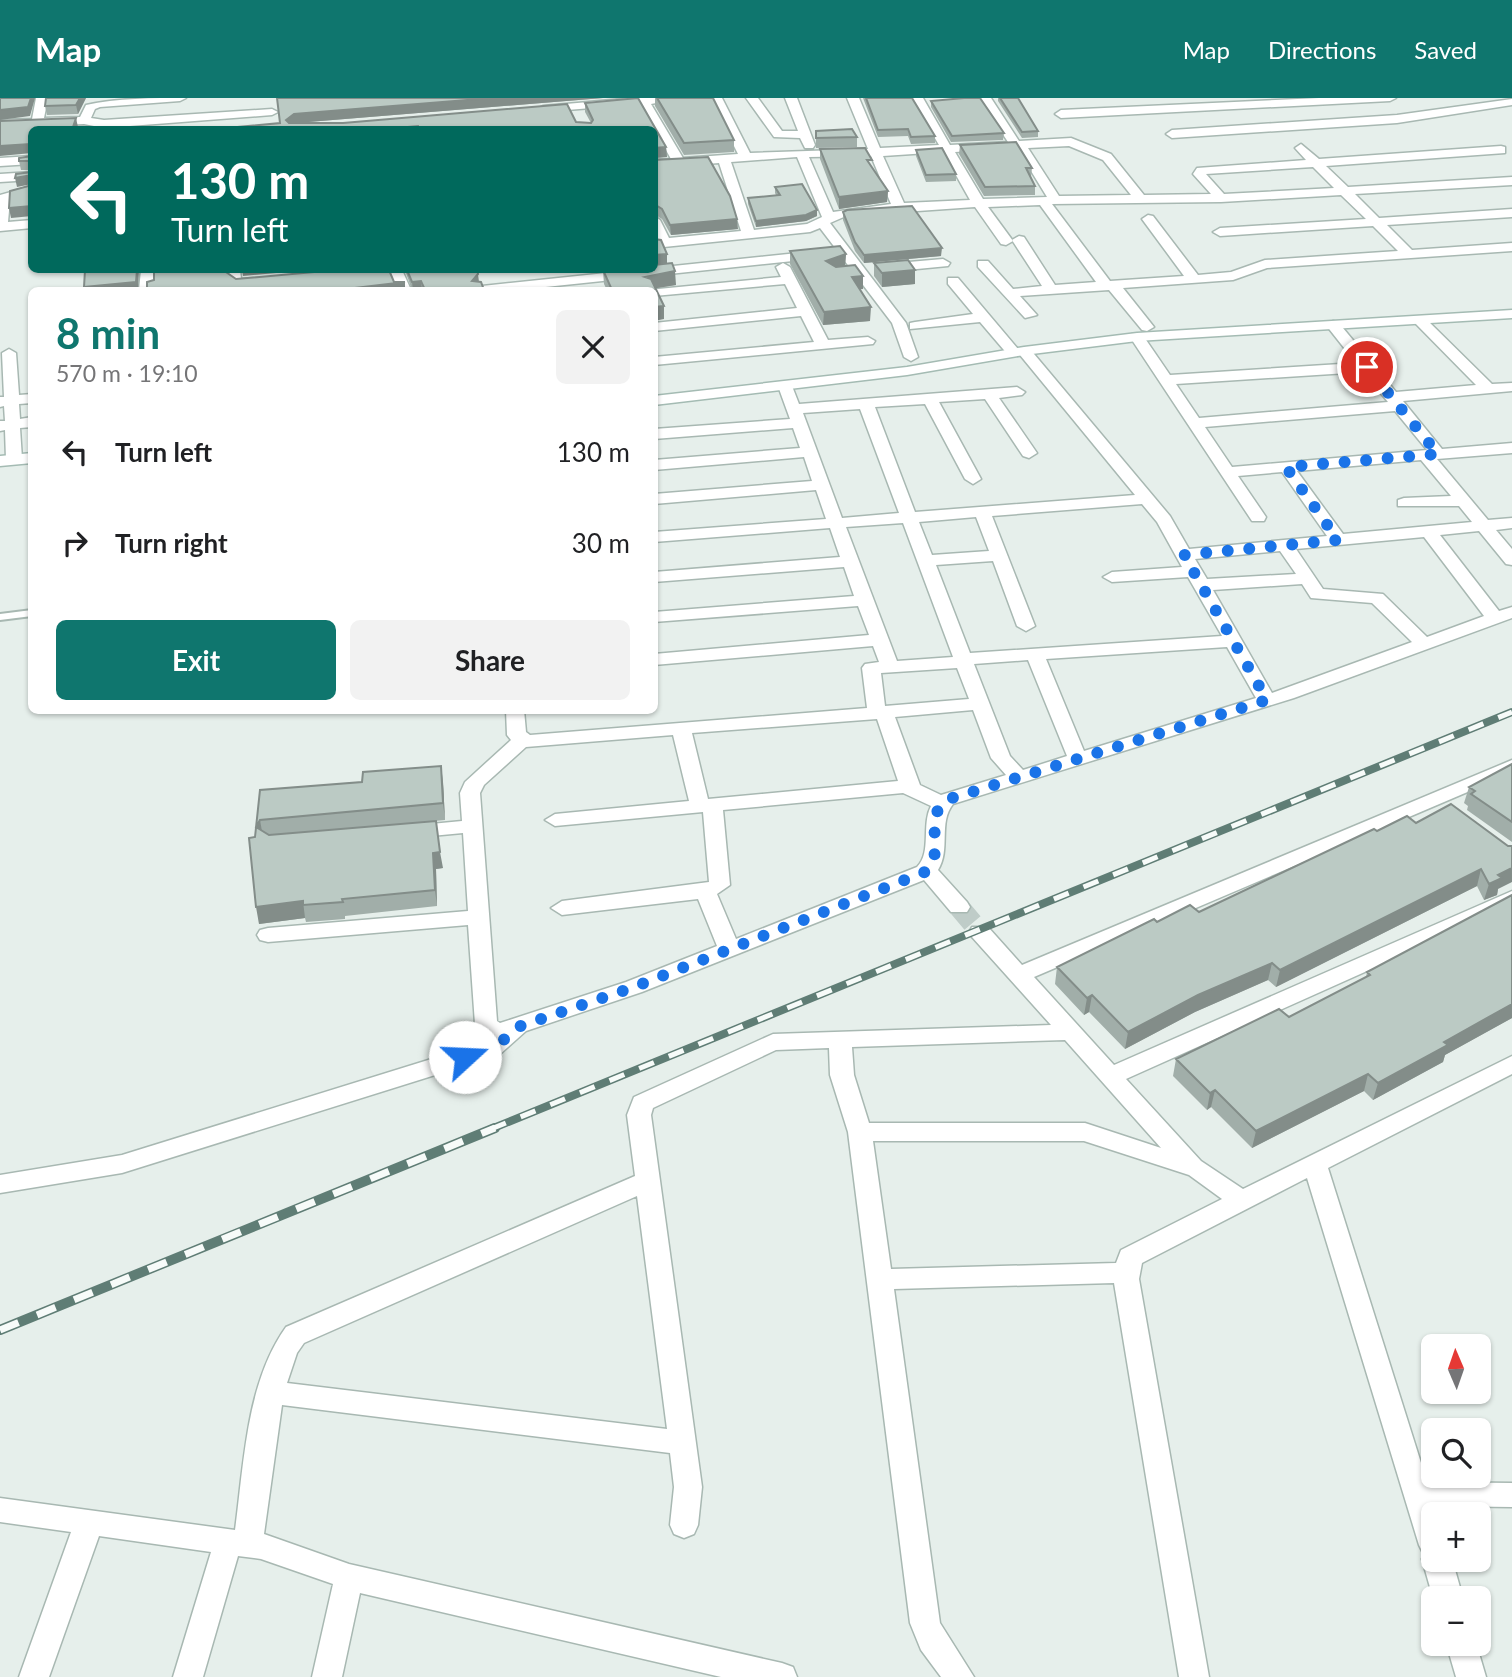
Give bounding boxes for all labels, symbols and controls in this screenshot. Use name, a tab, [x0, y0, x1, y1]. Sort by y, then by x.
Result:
text: Map	[35, 29, 101, 69]
text: Map	[1183, 35, 1230, 64]
text: Directions	[1268, 35, 1376, 64]
text: Saved	[1414, 35, 1477, 64]
text: 130 m	[171, 151, 309, 209]
icon: left	[56, 154, 147, 245]
text: Turn left	[171, 210, 288, 249]
text: 8 min	[56, 308, 160, 358]
button: close	[556, 310, 630, 384]
pin	[1337, 337, 1397, 397]
icon: arrive	[1348, 348, 1386, 386]
text: 570 m · 19:10	[56, 359, 198, 387]
icon: left	[56, 433, 94, 471]
text: Turn left	[115, 436, 212, 468]
text: 130 m	[557, 436, 630, 468]
icon: right	[56, 524, 94, 562]
text: Turn right	[115, 527, 228, 559]
text: 30 m	[572, 527, 630, 559]
button: Exit	[56, 620, 336, 700]
button: Share	[350, 620, 630, 700]
position arrow	[428, 1020, 502, 1094]
north arrow	[1421, 1334, 1491, 1404]
map controls	[1421, 1334, 1491, 1656]
button: search	[1421, 1418, 1491, 1488]
button: +	[1421, 1502, 1491, 1572]
button: −	[1421, 1586, 1491, 1656]

